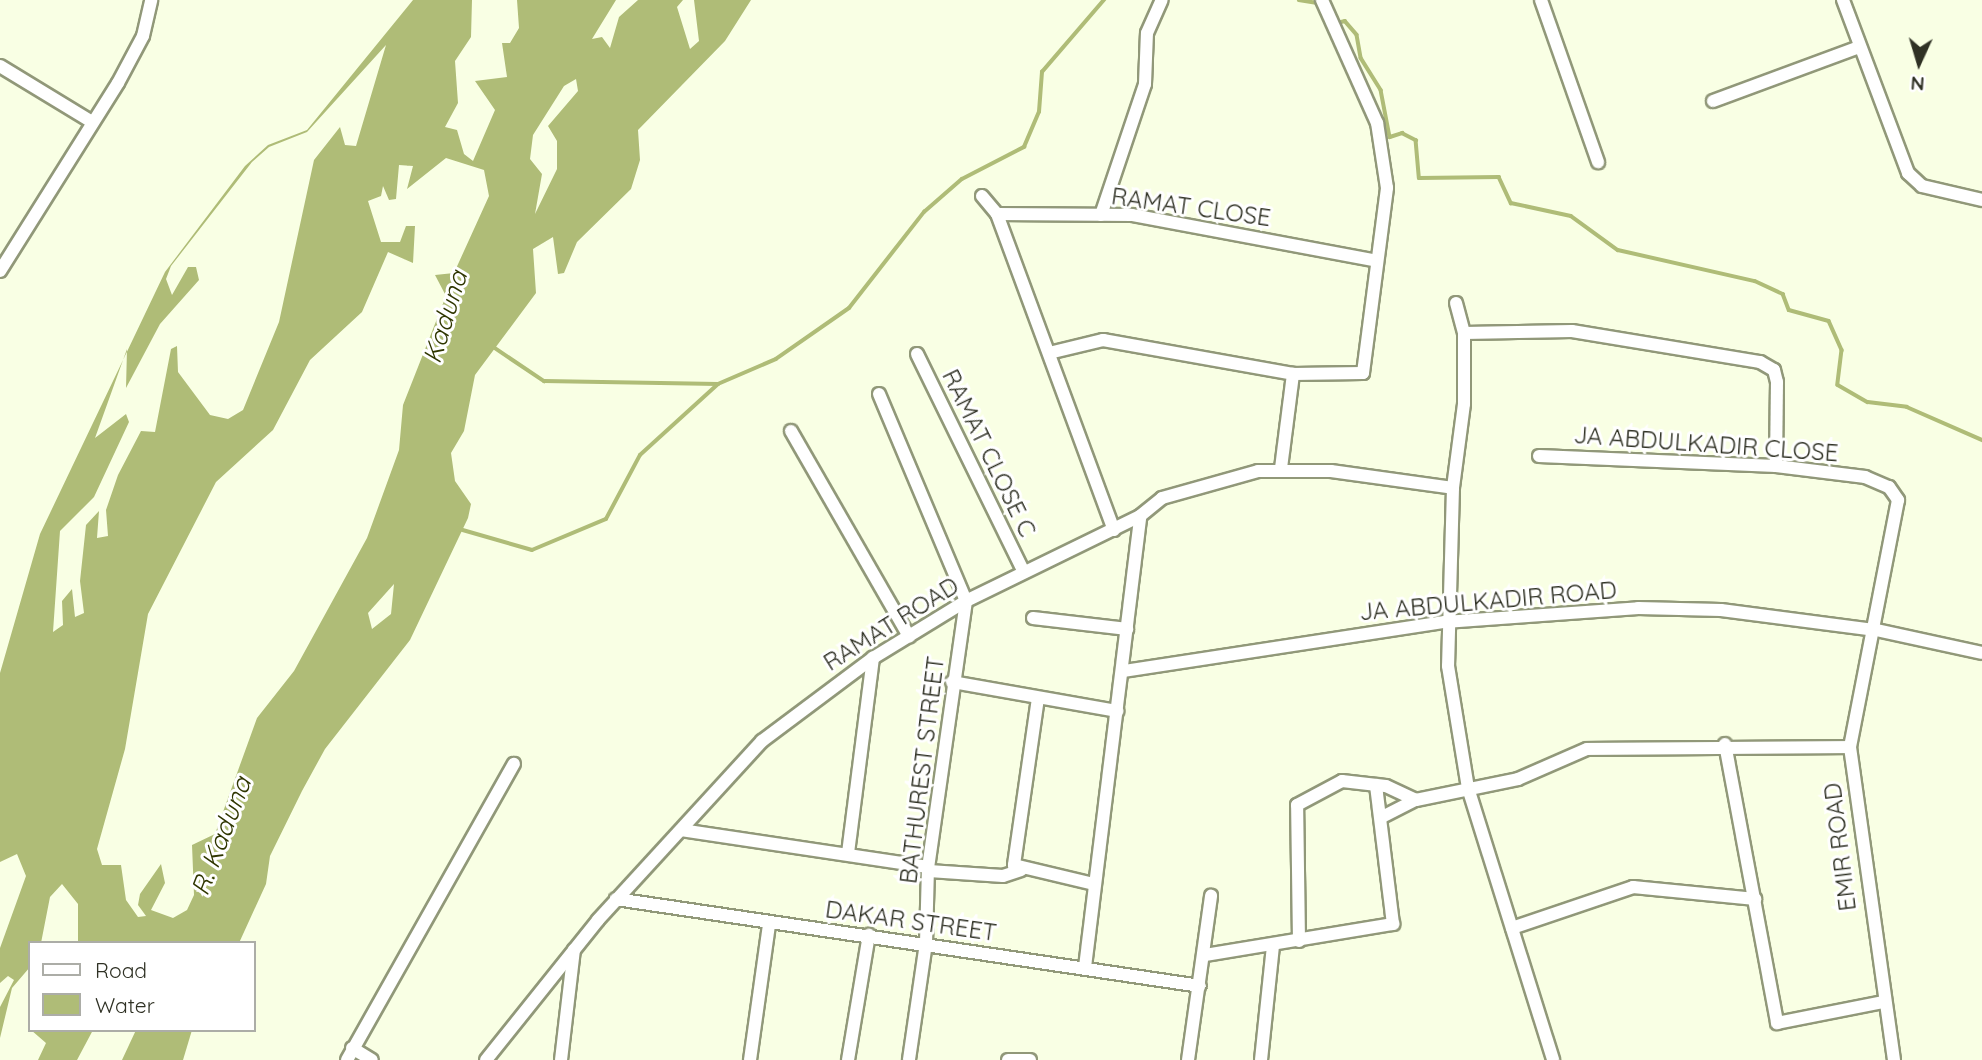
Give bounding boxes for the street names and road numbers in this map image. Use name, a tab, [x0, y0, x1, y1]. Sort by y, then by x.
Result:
street label: RAMAT CLOSE	[1110, 182, 1272, 232]
street label: RAMAT CLOSE C	[936, 365, 1042, 541]
street label: JA ABDULKADIR CLOSE	[1573, 420, 1839, 468]
street label: RAMAT ROAD	[818, 571, 964, 677]
street label: JA ABDULKADIR ROAD	[1358, 575, 1618, 627]
street label: BATHUREST STREET	[894, 655, 950, 885]
street label: EMIR ROAD	[1818, 781, 1862, 913]
street label: DAKAR STREET	[823, 895, 999, 947]

